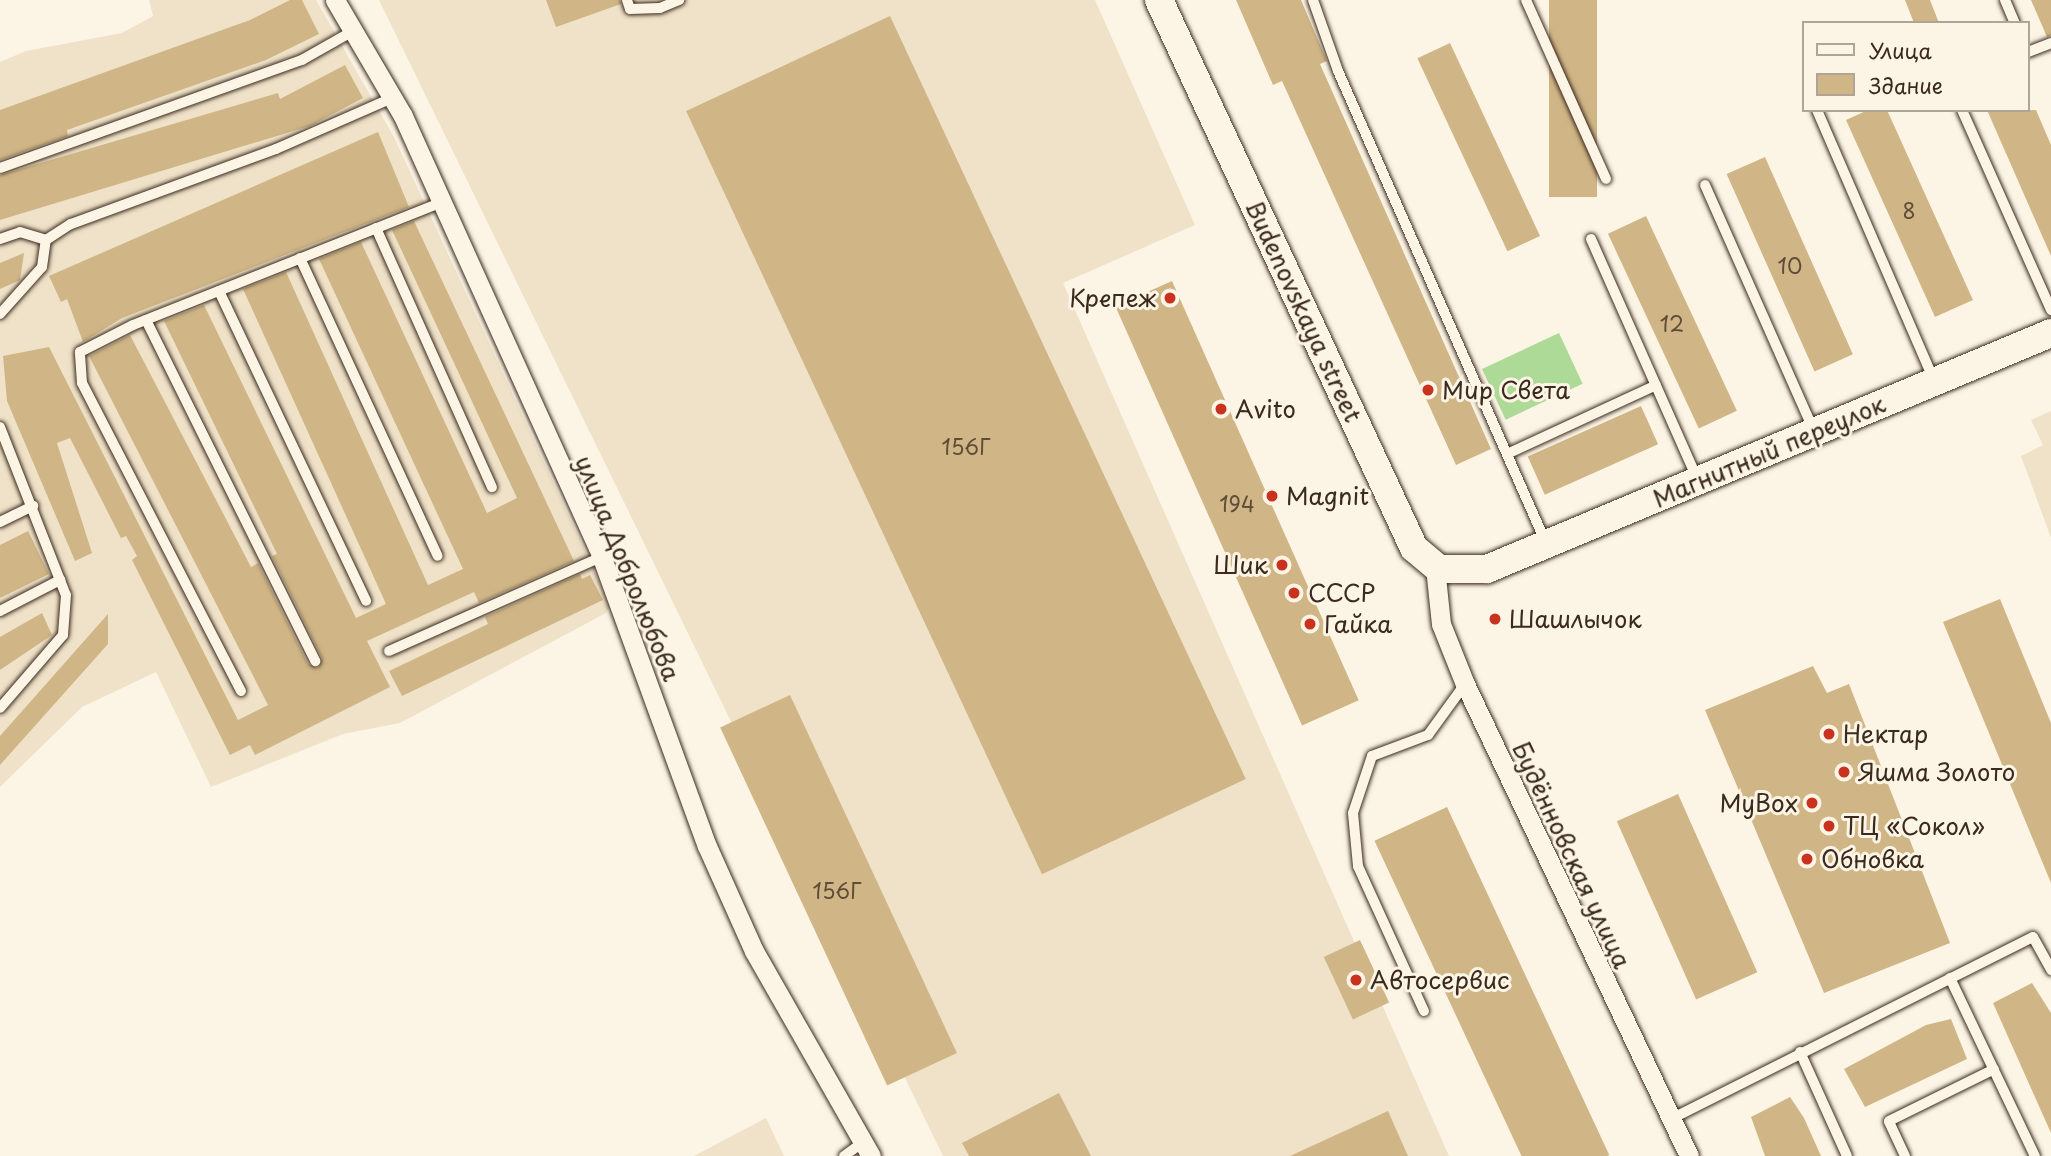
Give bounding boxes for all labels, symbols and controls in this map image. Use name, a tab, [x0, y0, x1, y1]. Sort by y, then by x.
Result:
legend	[1802, 21, 2030, 112]
text: Улица	[1869, 34, 1932, 66]
text: Здание	[1869, 69, 1943, 101]
street label: Budenovskaya street	[1240, 195, 1368, 427]
house number: 8	[1902, 197, 1916, 223]
house number: 10	[1778, 252, 1802, 278]
place label: Крепеж	[1069, 284, 1156, 312]
marker: Крепеж	[1162, 290, 1178, 306]
house number: 12	[1660, 310, 1684, 336]
place label: Мир Света	[1442, 376, 1571, 404]
marker: Мир Света	[1420, 382, 1436, 398]
street label: Магнитный переулок	[1649, 389, 1889, 513]
place label: Avito	[1235, 395, 1296, 423]
marker: Avito	[1213, 401, 1229, 417]
house number: 156Г	[942, 433, 990, 459]
street label: улица Добролюбова	[569, 451, 687, 685]
place label: Magnit	[1286, 482, 1369, 510]
marker: Magnit	[1264, 488, 1280, 504]
house number: 194	[1219, 490, 1255, 516]
place label: Шик	[1213, 551, 1268, 579]
marker: Шик	[1274, 557, 1290, 573]
place label: СССР	[1308, 579, 1375, 607]
marker: СССР	[1286, 585, 1302, 601]
place label: Шашлычок	[1509, 605, 1642, 633]
place label: Гайка	[1324, 610, 1392, 638]
marker: Шашлычок	[1487, 611, 1503, 627]
marker: Гайка	[1302, 616, 1318, 632]
place label: Нектар	[1843, 720, 1928, 748]
marker: Нектар	[1821, 726, 1837, 742]
street label: Будённовская улица	[1507, 737, 1637, 973]
place label: Яшма Золото	[1858, 758, 2018, 786]
marker: Яшма Золото	[1836, 764, 1852, 780]
place label: MyBox	[1719, 789, 1798, 817]
marker: MyBox	[1804, 795, 1820, 811]
place label: ТЦ «Сокол»	[1843, 812, 1986, 840]
marker: ТЦ «Сокол»	[1821, 818, 1837, 834]
place label: Обновка	[1821, 845, 1924, 873]
marker: Обновка	[1799, 851, 1815, 867]
house number: 156Г	[813, 877, 861, 903]
place label: Автосервис	[1370, 966, 1510, 994]
marker: Автосервис	[1348, 972, 1364, 988]

